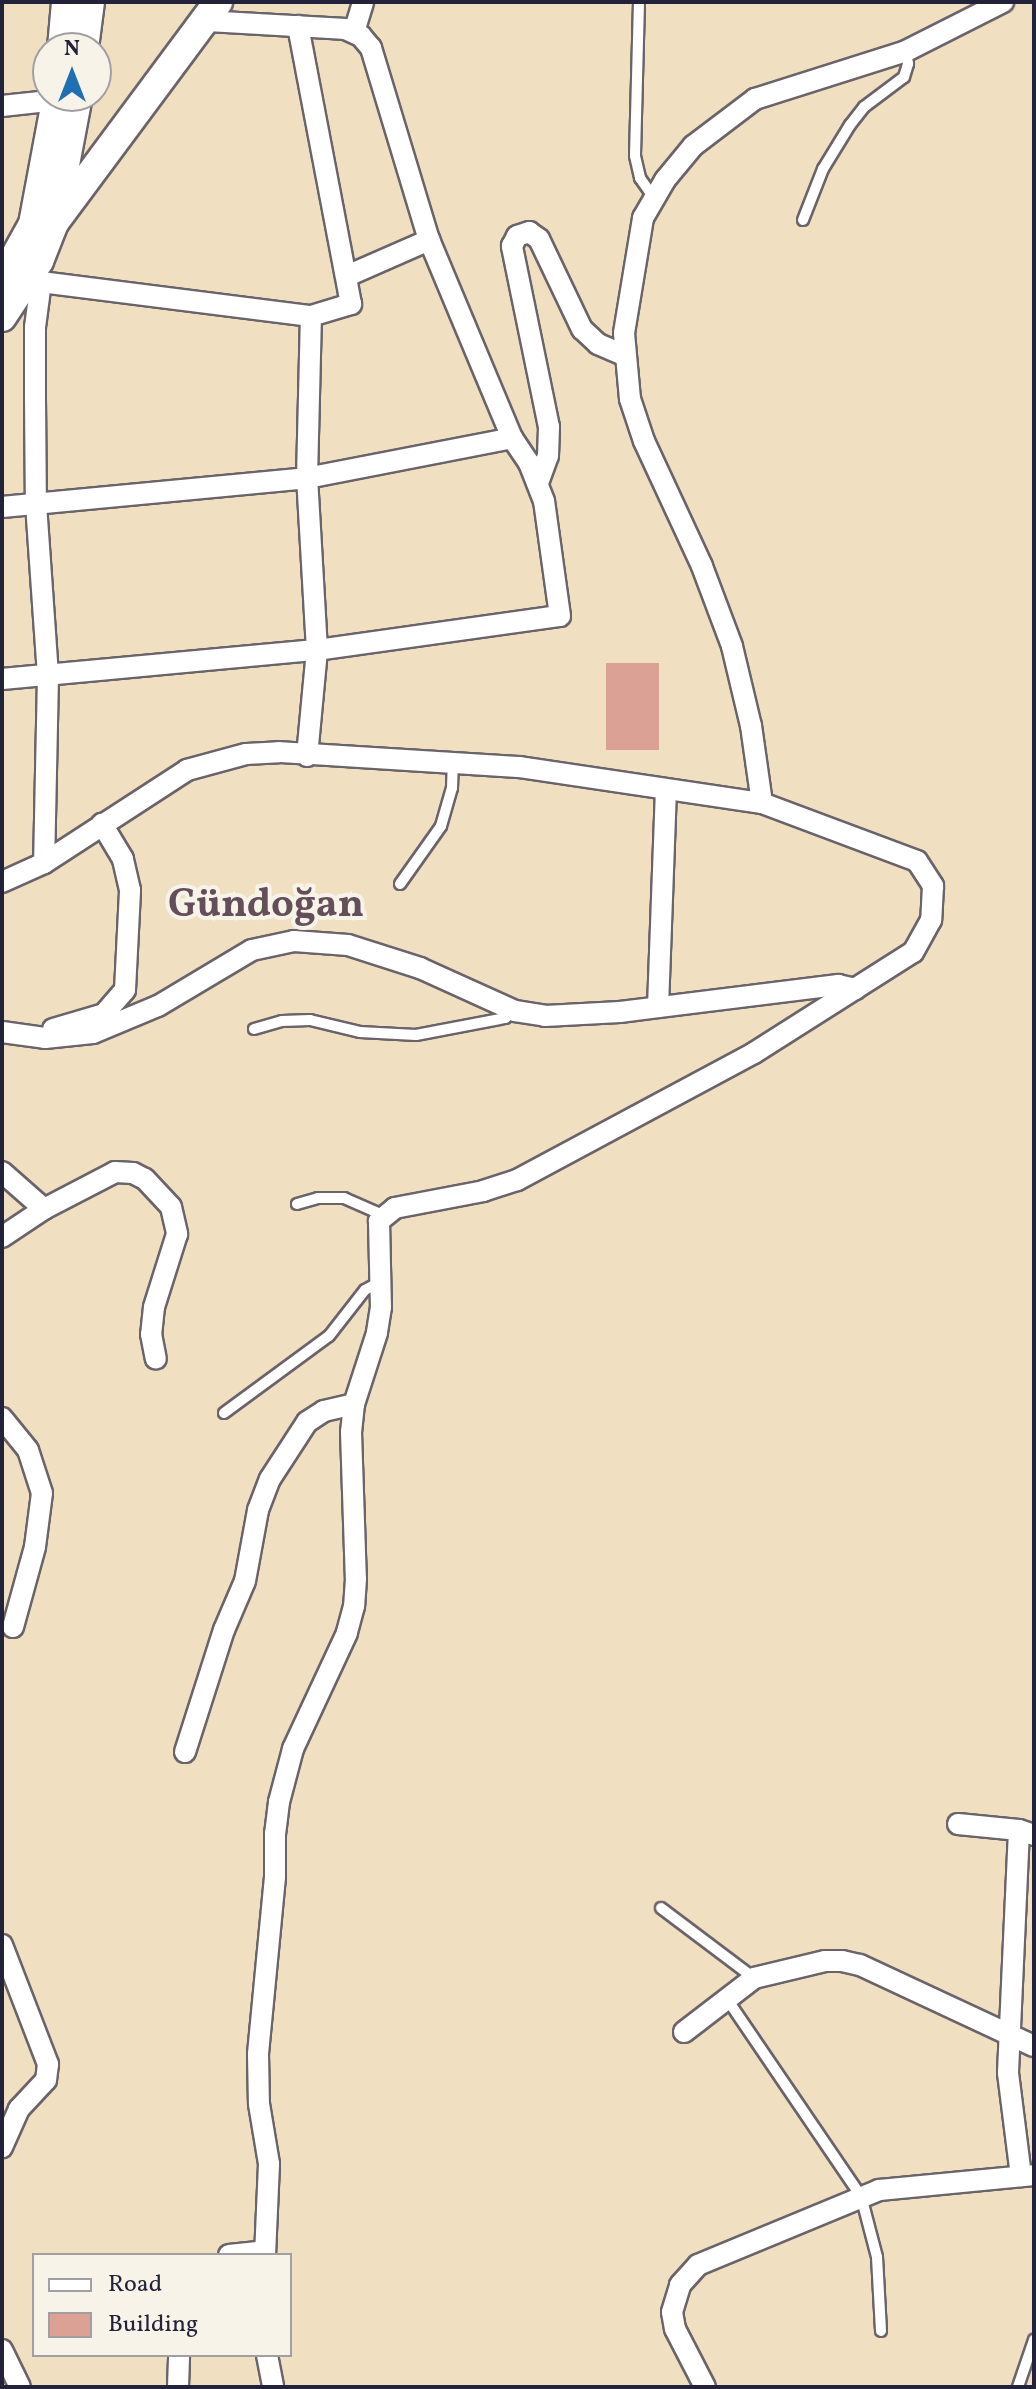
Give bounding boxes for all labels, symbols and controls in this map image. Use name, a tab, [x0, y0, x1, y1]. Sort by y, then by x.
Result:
north arrow	[32, 32, 112, 112]
text: N	[64, 34, 80, 65]
district label: Gündoğan	[168, 882, 364, 930]
legend	[32, 2253, 292, 2357]
text: Road	[108, 2268, 162, 2302]
text: Building	[108, 2308, 198, 2342]

